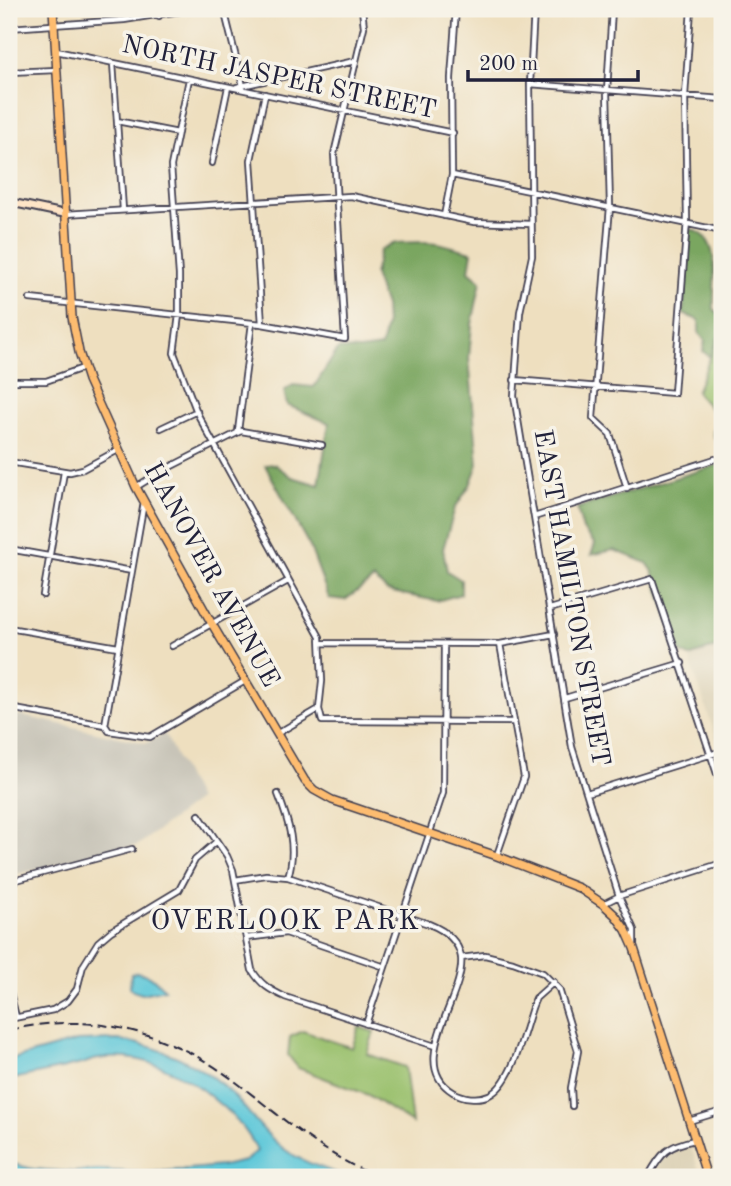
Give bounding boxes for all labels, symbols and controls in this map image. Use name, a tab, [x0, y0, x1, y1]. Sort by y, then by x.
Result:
street label: NORTH JASPER STREET	[119, 32, 439, 124]
scale bar	[468, 38, 638, 82]
text: 200 m	[479, 54, 538, 75]
street label: EAST HAMILTON STREET	[529, 428, 613, 768]
street label: HANOVER AVENUE	[138, 458, 284, 692]
district label: OVERLOOK PARK	[151, 908, 421, 936]

